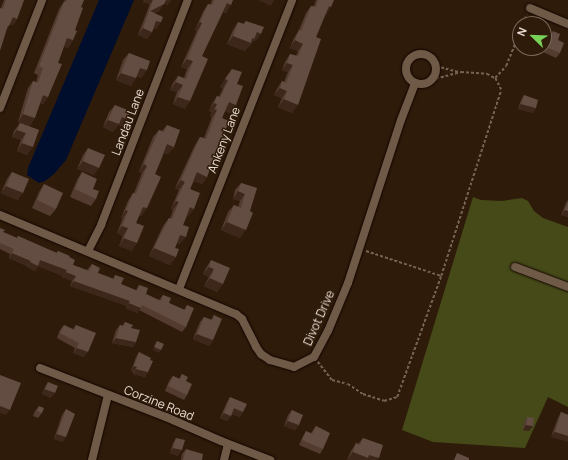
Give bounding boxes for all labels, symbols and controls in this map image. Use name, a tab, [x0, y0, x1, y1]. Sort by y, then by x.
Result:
north arrow	[512, 16, 552, 56]
text: N	[513, 25, 530, 38]
street label: Landau Lane	[109, 87, 147, 157]
street label: Ankeny Lane	[205, 105, 243, 175]
street label: Divot Drive	[300, 288, 338, 348]
street label: Corzine Road	[122, 382, 196, 424]

